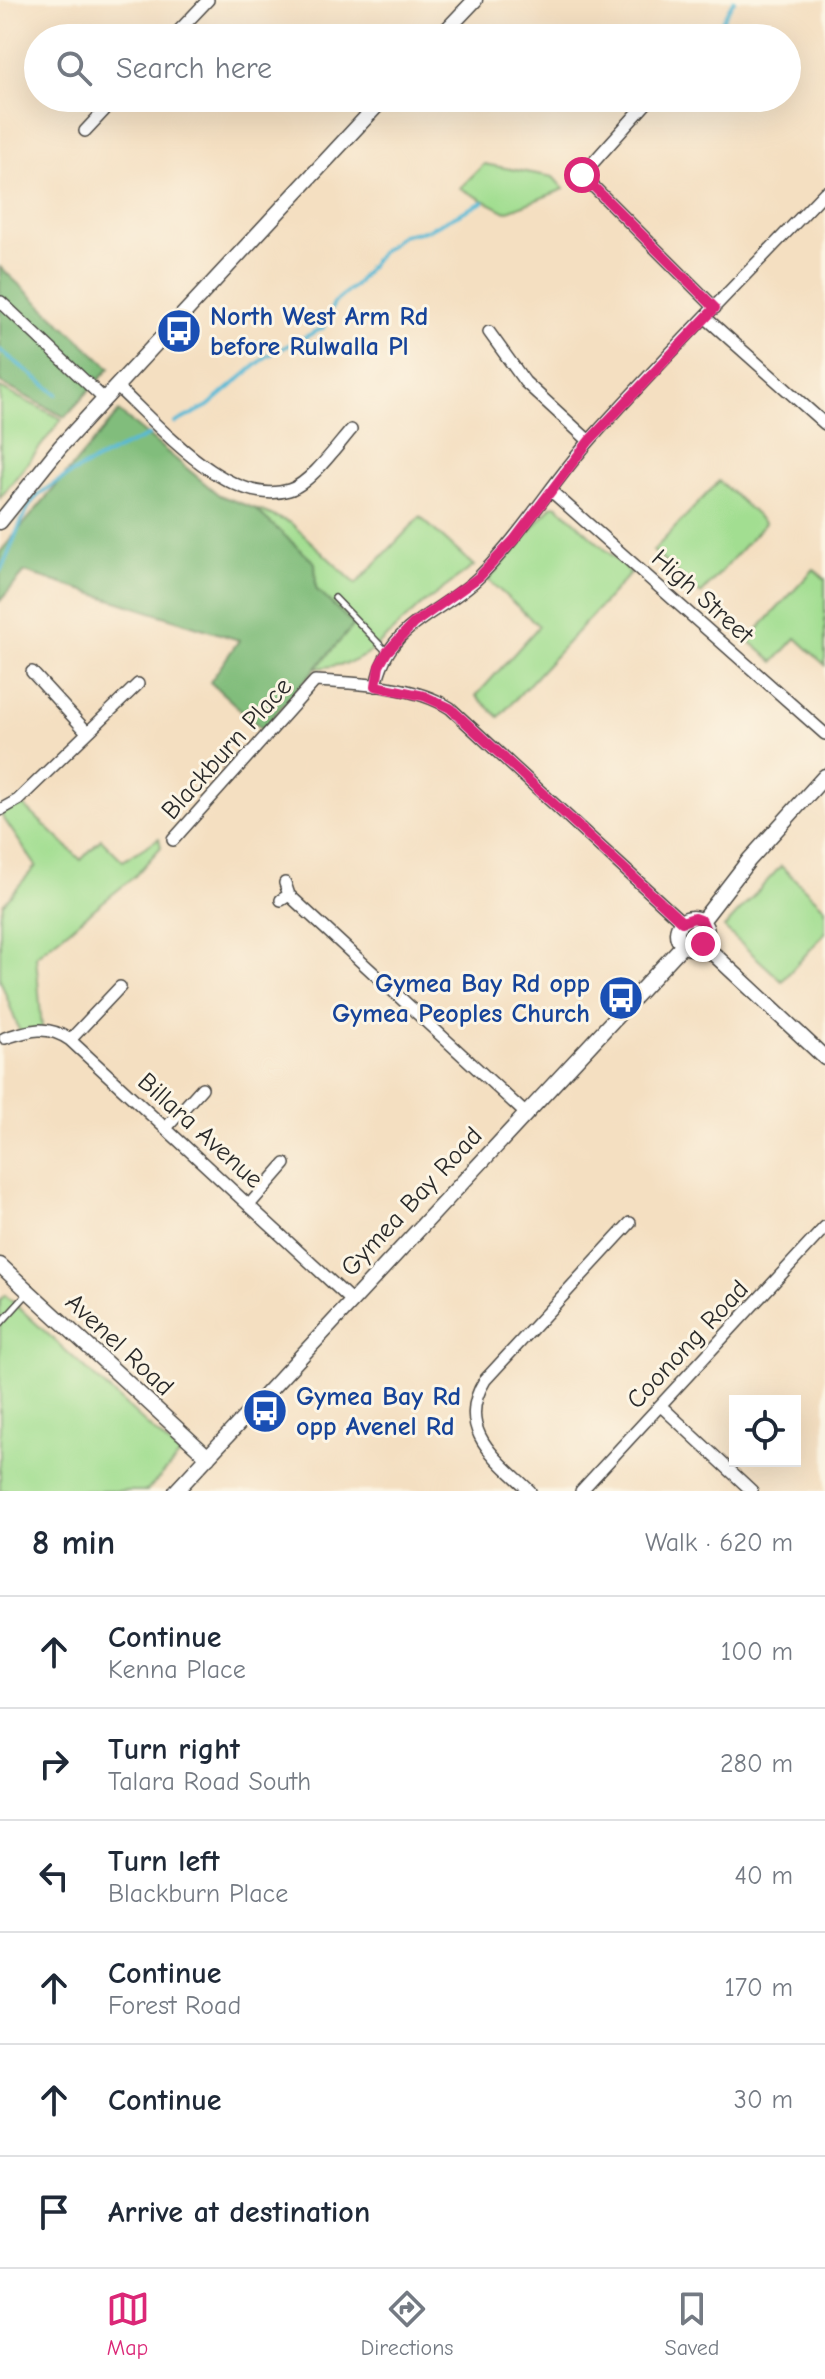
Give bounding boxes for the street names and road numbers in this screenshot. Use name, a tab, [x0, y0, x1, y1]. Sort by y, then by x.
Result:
street label: High Street	[645, 543, 760, 651]
street label: Blackburn Place	[155, 672, 298, 826]
street label: Billara Avenue	[132, 1067, 269, 1195]
street label: Gymea Bay Road	[335, 1121, 488, 1282]
street label: Coonong Road	[621, 1274, 755, 1415]
street label: Avenel Road	[59, 1287, 179, 1402]

